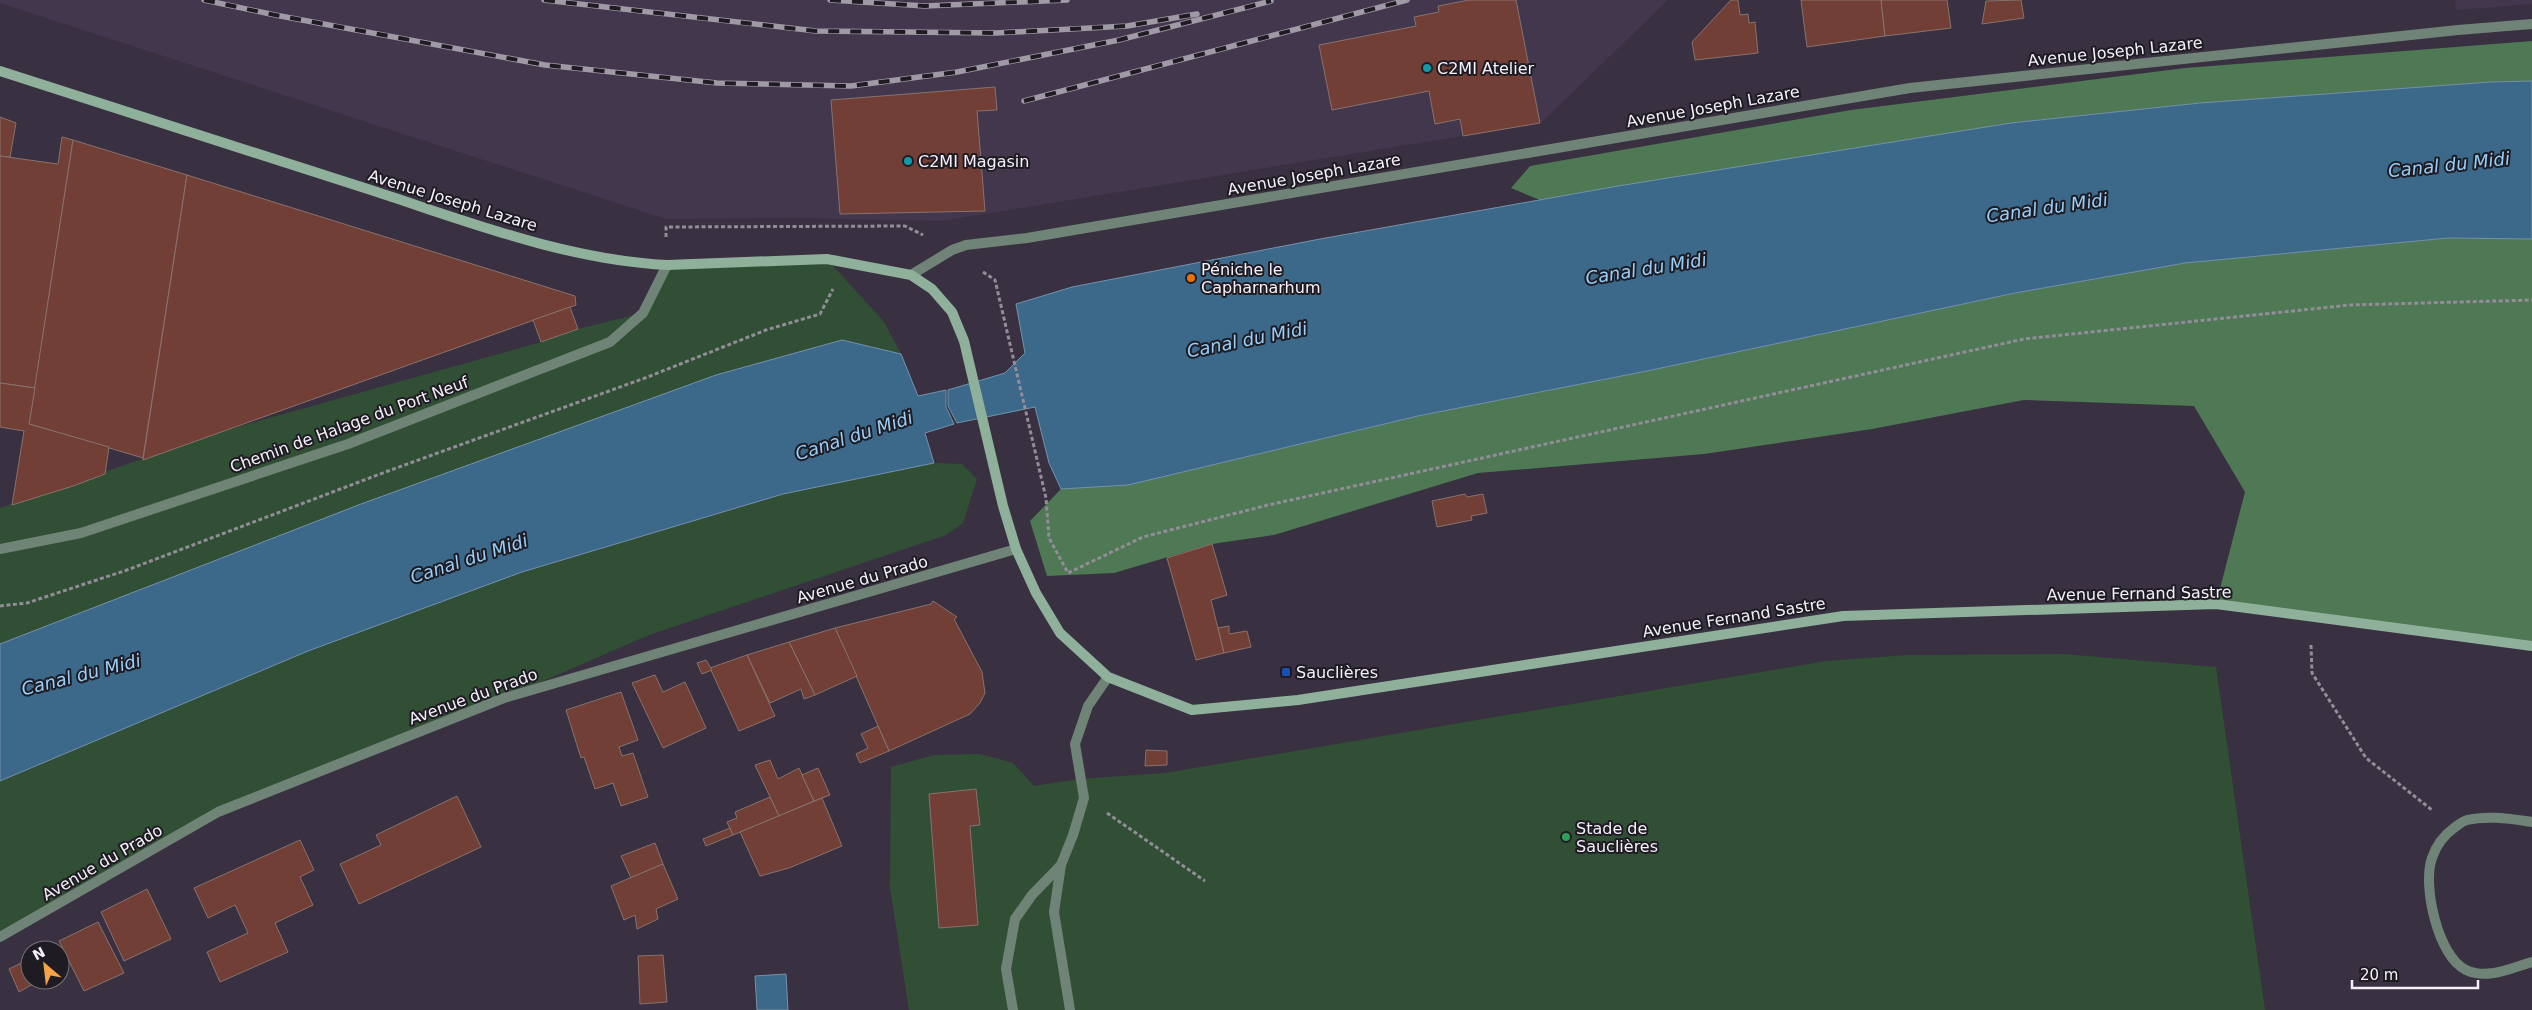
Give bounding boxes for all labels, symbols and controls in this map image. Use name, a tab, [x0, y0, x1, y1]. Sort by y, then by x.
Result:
street label: Avenue Joseph Lazare	[2027, 33, 2203, 70]
place label: C2MI Atelier	[1437, 59, 1534, 78]
marker: C2MI Atelier	[1421, 62, 1433, 74]
street label: Avenue Joseph Lazare	[1625, 82, 1801, 131]
water label: Canal du Midi	[2387, 148, 2511, 181]
street label: Avenue Joseph Lazare	[1226, 150, 1402, 199]
place label: C2MI Magasin	[918, 152, 1029, 171]
marker: C2MI Magasin	[902, 155, 914, 167]
street label: Avenue Joseph Lazare	[366, 166, 540, 235]
water label: Canal du Midi	[1985, 189, 2109, 226]
water label: Canal du Midi	[1584, 249, 1708, 288]
place label: Péniche le Capharnarhum	[1201, 260, 1320, 297]
marker: Péniche le Capharnarhum	[1185, 272, 1197, 284]
water label: Canal du Midi	[1185, 318, 1309, 361]
street label: Chemin de Halage du Port Neuf	[227, 372, 471, 477]
water label: Canal du Midi	[792, 407, 915, 464]
water label: Canal du Midi	[407, 530, 530, 587]
street label: Avenue du Prado	[794, 552, 930, 607]
street label: Avenue Fernand Sastre	[2046, 582, 2232, 605]
street label: Avenue Fernand Sastre	[1641, 594, 1827, 641]
water label: Canal du Midi	[19, 650, 143, 699]
place label: Sauclières	[1296, 663, 1378, 682]
street label: Avenue du Prado	[406, 664, 540, 729]
marker: Sauclières	[1280, 666, 1292, 678]
place label: Stade de Sauclières	[1576, 819, 1658, 856]
street label: Avenue du Prado	[39, 820, 166, 905]
marker: Stade de Sauclières	[1560, 831, 1572, 843]
north arrow	[20, 940, 70, 990]
text: N	[30, 944, 48, 963]
scale bar	[2352, 958, 2478, 990]
text: 20 m	[2360, 966, 2398, 984]

